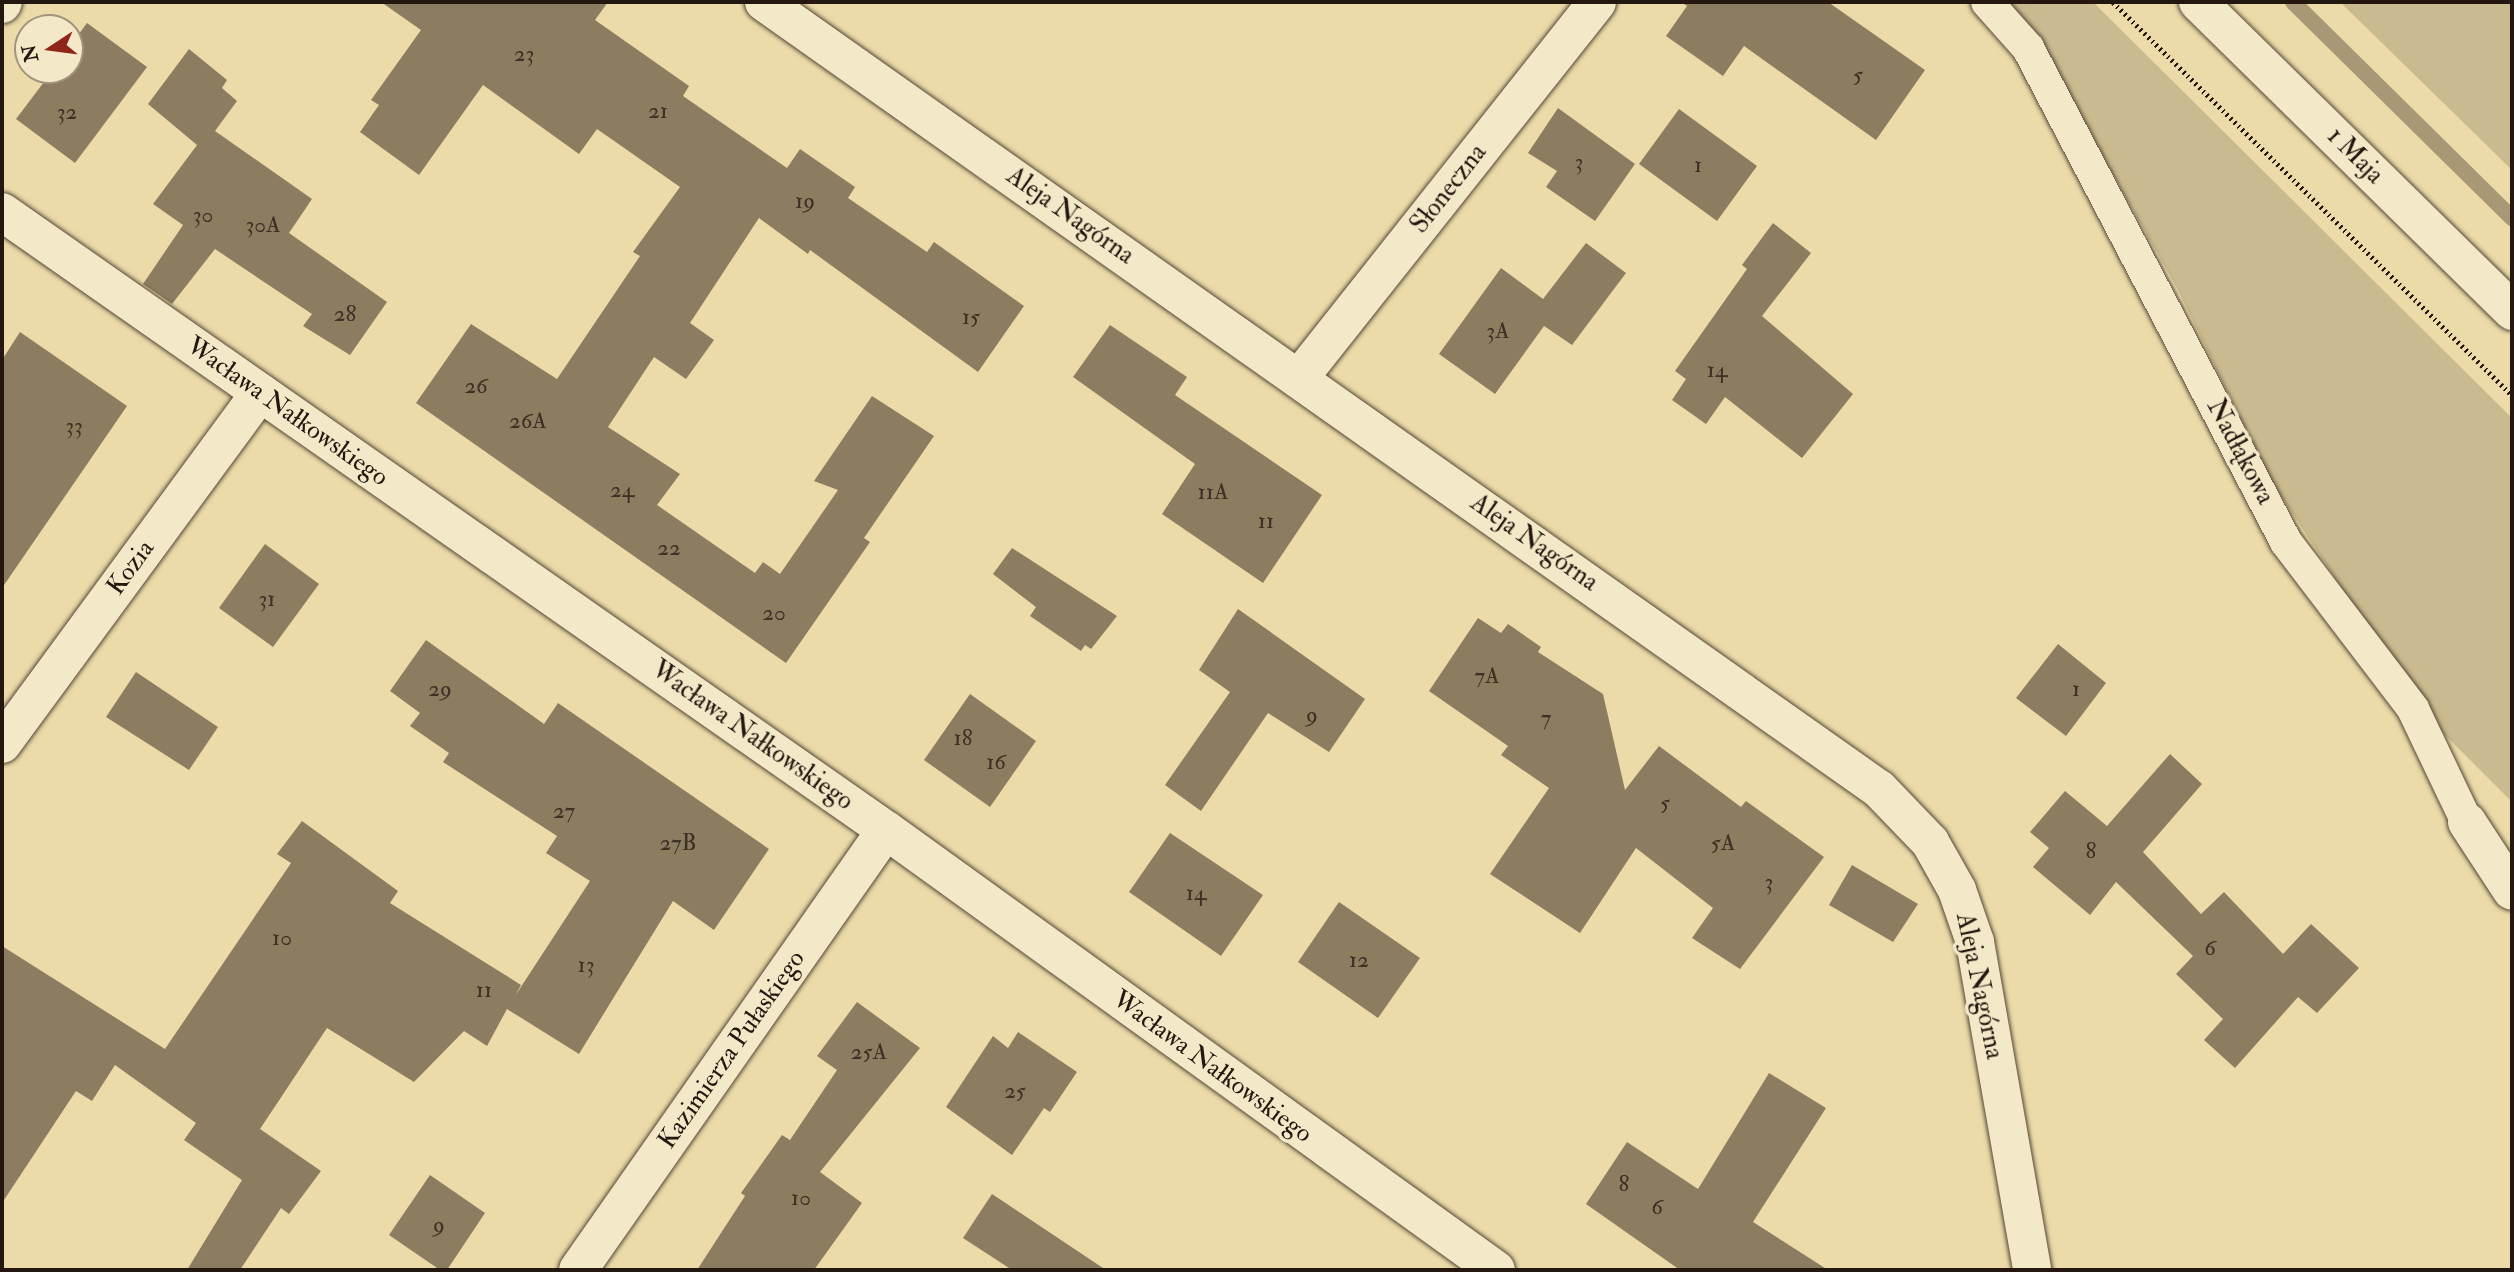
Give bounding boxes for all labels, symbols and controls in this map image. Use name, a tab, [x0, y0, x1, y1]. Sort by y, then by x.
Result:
north arrow	[14, 14, 84, 84]
house number: 23	[514, 40, 534, 68]
text: N	[17, 42, 44, 64]
house number: 5	[1853, 61, 1863, 89]
house number: 21	[648, 97, 668, 125]
house number: 32	[57, 98, 77, 126]
street label: 1 Maja	[2320, 121, 2390, 191]
street label: Słoneczna	[1404, 138, 1494, 240]
house number: 3	[1575, 148, 1583, 176]
house number: 1	[1694, 151, 1702, 179]
street label: Aleja Nagórna	[1000, 161, 1140, 271]
house number: 19	[795, 187, 815, 215]
house number: 30	[193, 201, 213, 229]
house number: 30A	[245, 211, 281, 239]
house number: 28	[334, 300, 356, 328]
house number: 15	[962, 303, 980, 331]
house number: 3A	[1486, 317, 1510, 345]
street label: Wacława Nałkowskiego	[180, 331, 394, 493]
house number: 14	[1707, 356, 1727, 384]
house number: 26	[464, 372, 488, 400]
street label: Nadłąkowa	[2199, 394, 2281, 510]
house number: 26A	[509, 407, 547, 435]
house number: 33	[65, 412, 83, 440]
house number: 24	[610, 476, 634, 504]
house number: 11A	[1197, 478, 1229, 506]
street label: Aleja Nagórna	[1464, 488, 1604, 598]
house number: 11	[1258, 507, 1274, 535]
street label: Kozia	[101, 534, 161, 602]
house number: 22	[657, 534, 681, 562]
house number: 31	[258, 585, 276, 613]
house number: 20	[762, 599, 786, 627]
street label: Wacława Nałkowskiego	[645, 655, 859, 817]
house number: 7A	[1474, 662, 1500, 690]
house number: 29	[428, 675, 452, 703]
house number: 1	[2072, 675, 2080, 703]
house number: 9	[1306, 701, 1318, 729]
house number: 7	[1541, 704, 1551, 732]
house number: 18	[953, 724, 973, 752]
house number: 16	[986, 748, 1006, 776]
house number: 5	[1660, 789, 1670, 817]
house number: 27	[553, 797, 575, 825]
house number: 27B	[659, 829, 697, 857]
house number: 5A	[1711, 829, 1735, 857]
house number: 8	[2086, 837, 2096, 865]
house number: 3	[1765, 868, 1773, 896]
house number: 14	[1186, 879, 1206, 907]
street label: Aleja Nagórna	[1948, 910, 2010, 1062]
house number: 10	[272, 924, 292, 952]
house number: 6	[2204, 934, 2216, 962]
street label: Kazimierza Pułaskiego	[652, 945, 812, 1155]
house number: 12	[1349, 946, 1369, 974]
house number: 13	[577, 951, 595, 979]
house number: 11	[476, 976, 492, 1004]
street label: Wacława Nałkowskiego	[1106, 984, 1318, 1150]
house number: 25A	[851, 1038, 887, 1066]
house number: 25	[1004, 1077, 1026, 1105]
house number: 8	[1619, 1170, 1629, 1198]
house number: 10	[791, 1184, 811, 1212]
house number: 6	[1651, 1193, 1663, 1221]
house number: 9	[433, 1211, 445, 1239]

